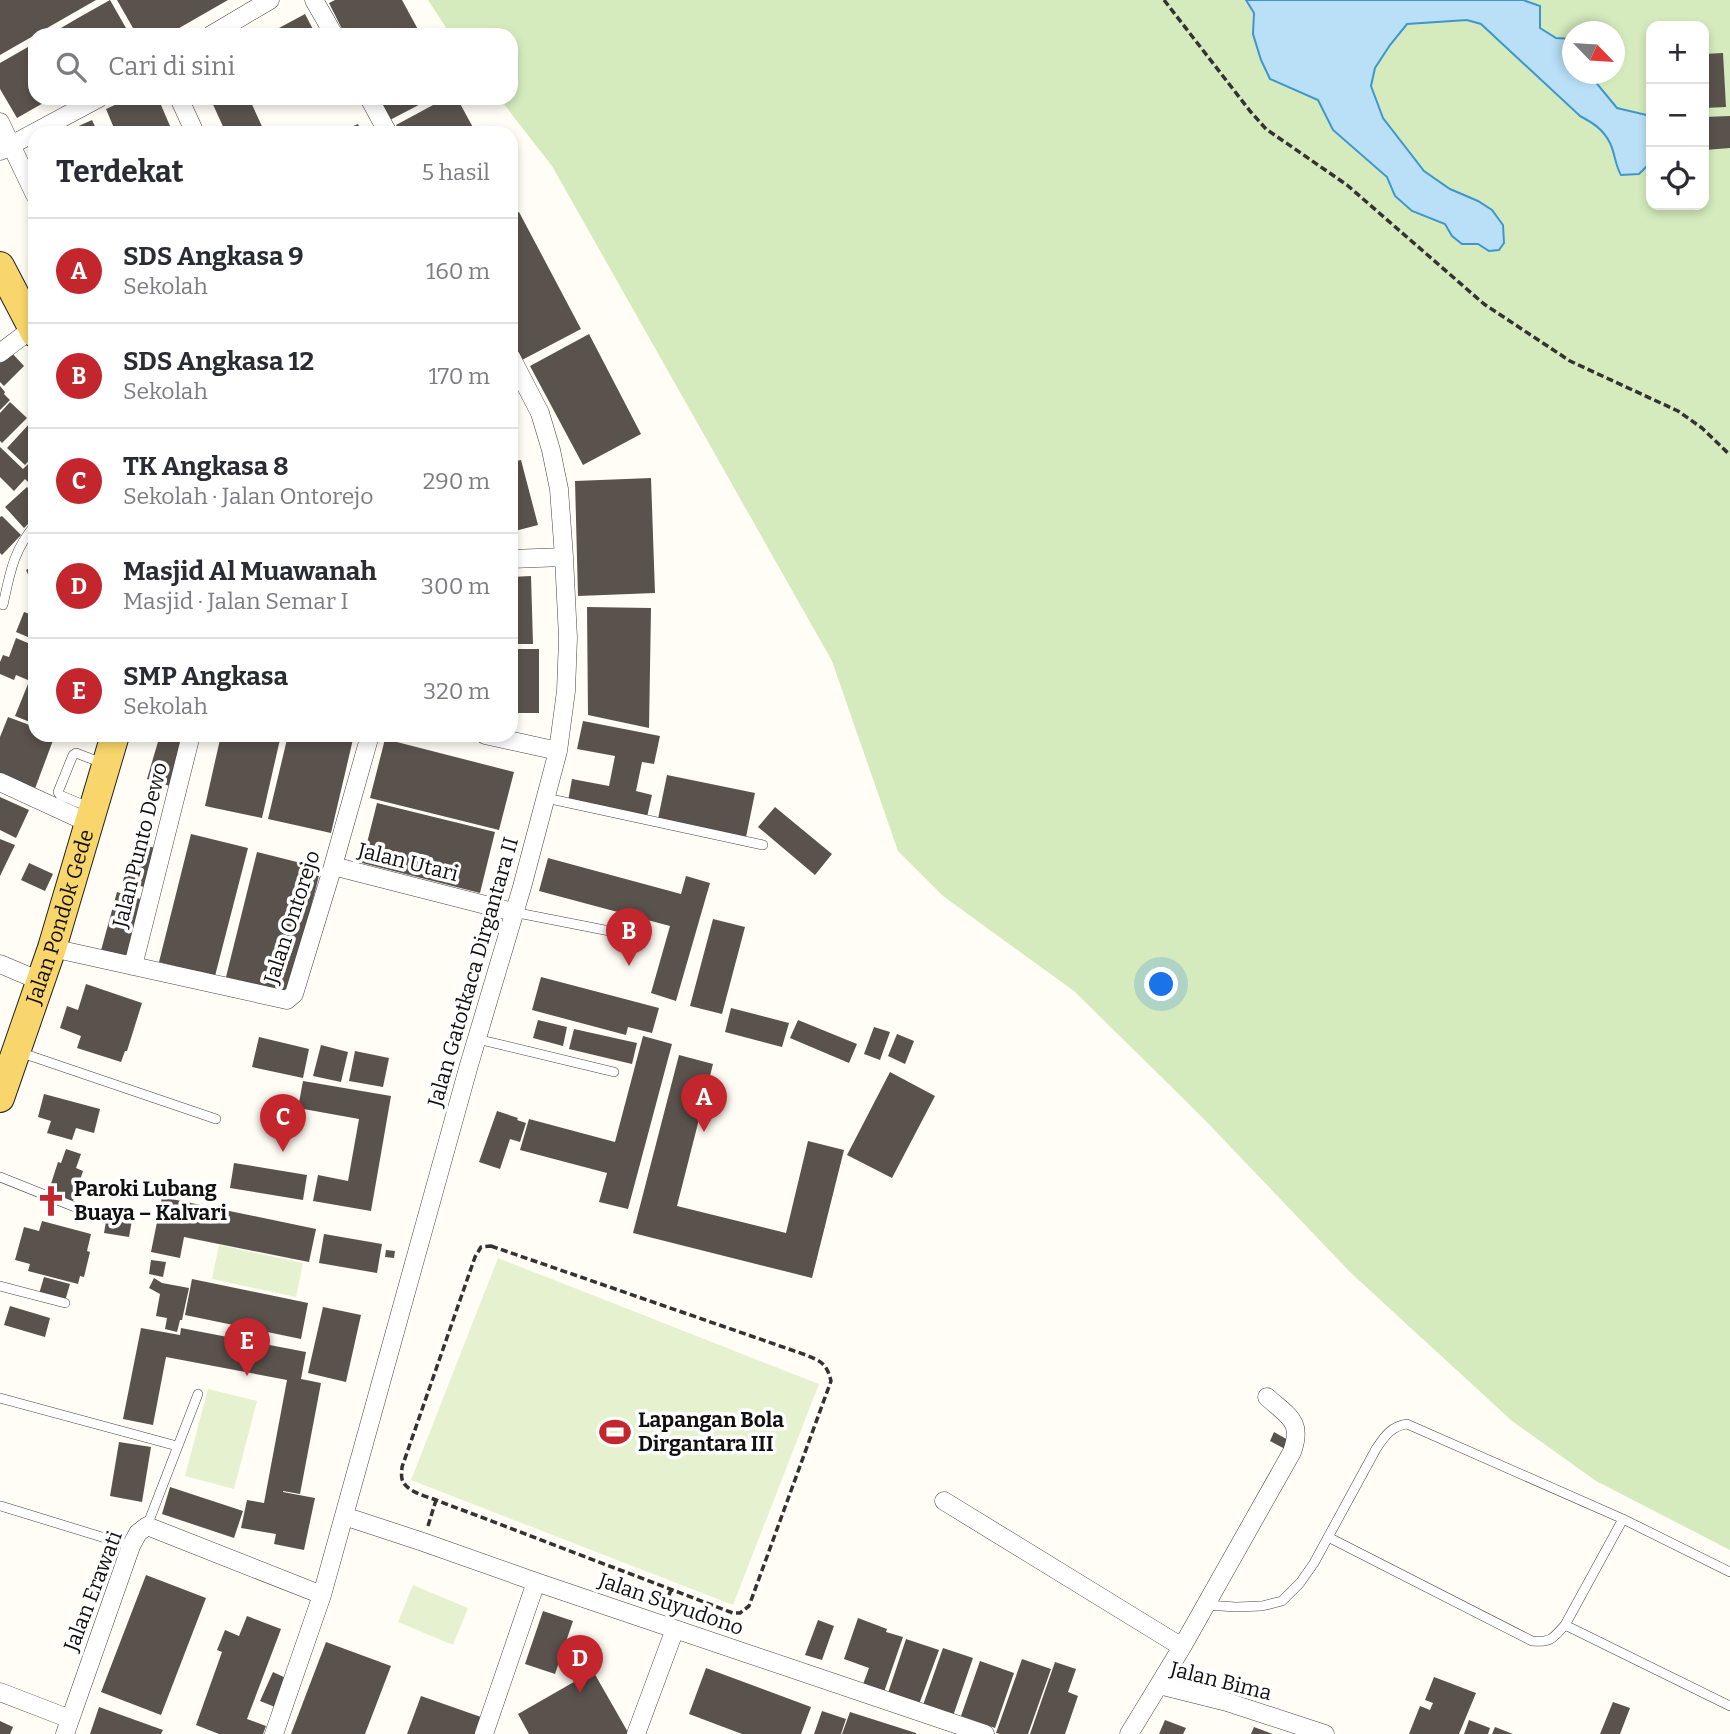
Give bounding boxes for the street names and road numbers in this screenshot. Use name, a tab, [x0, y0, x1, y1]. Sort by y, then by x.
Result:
street label: Jalan Punto Dewo	[107, 760, 173, 931]
street label: Jalan Pondok Gede	[20, 826, 99, 1009]
street label: Jalan Gatotkaca Dirgantara II	[422, 834, 524, 1111]
street label: Jalan Utari	[354, 837, 461, 887]
street label: Jalan Ontorejo	[258, 847, 326, 988]
street label: Jalan Erawati	[58, 1527, 128, 1656]
street label: Jalan Suyudono	[594, 1567, 747, 1641]
street label: Jalan Bima	[1167, 1656, 1275, 1706]

